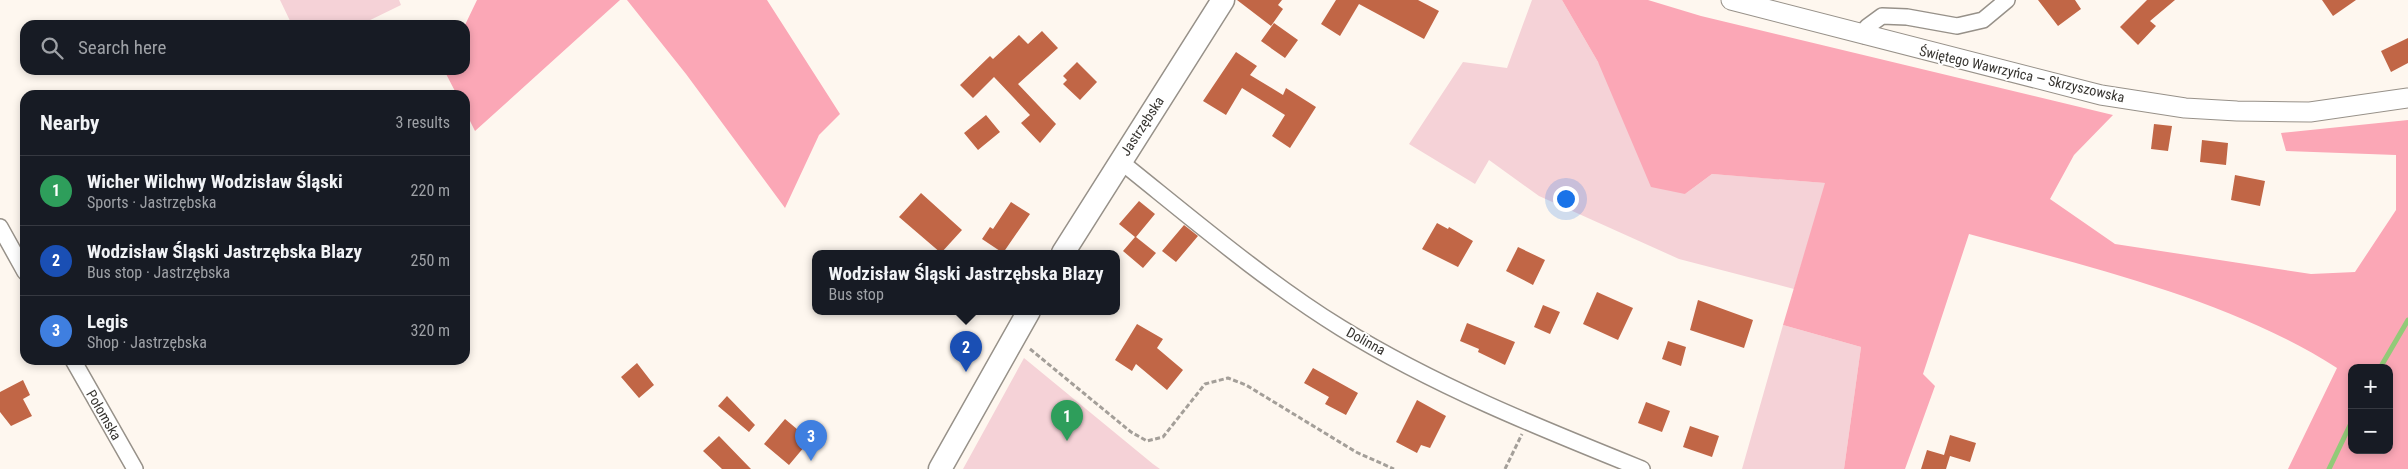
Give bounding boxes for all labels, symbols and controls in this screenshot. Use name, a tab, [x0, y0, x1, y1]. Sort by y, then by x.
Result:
search box	[20, 20, 470, 75]
icon: search	[38, 34, 66, 62]
text: Search here	[78, 36, 166, 59]
street label: Świętego Wawrzyńca — Skrzyszowska	[1918, 42, 2126, 105]
street label: Jastrzębska	[1117, 93, 1167, 159]
text: Nearby	[40, 111, 99, 135]
text: 3 results	[395, 113, 450, 132]
text: Wicher Wilchwy Wodzisław Śląski	[87, 170, 343, 193]
text: 1	[52, 181, 60, 200]
text: 220 m	[411, 181, 450, 200]
your location	[1553, 186, 1579, 212]
text: Sports · Jastrzębska	[87, 193, 217, 212]
text: Wodzisław Śląski Jastrzębska Blazy	[87, 240, 362, 263]
popup	[812, 250, 1120, 315]
text: 2	[52, 251, 60, 270]
text: 250 m	[411, 251, 450, 270]
text: Wodzisław Śląski Jastrzębska Blazy	[829, 262, 1103, 285]
text: Bus stop · Jastrzębska	[87, 263, 230, 282]
text: Bus stop	[829, 285, 884, 304]
text: Legis	[87, 310, 128, 333]
text: 3	[52, 321, 60, 340]
text: 320 m	[411, 321, 450, 340]
street label: Dolinna	[1344, 324, 1388, 358]
pin: 2	[950, 331, 982, 372]
text: Shop · Jastrzębska	[87, 333, 207, 352]
map controls	[2348, 364, 2393, 454]
button: +	[2348, 364, 2393, 409]
street label: Połomska	[83, 387, 125, 443]
pin: 1	[1051, 400, 1083, 441]
button: −	[2348, 409, 2393, 454]
pin: 3	[795, 420, 827, 461]

